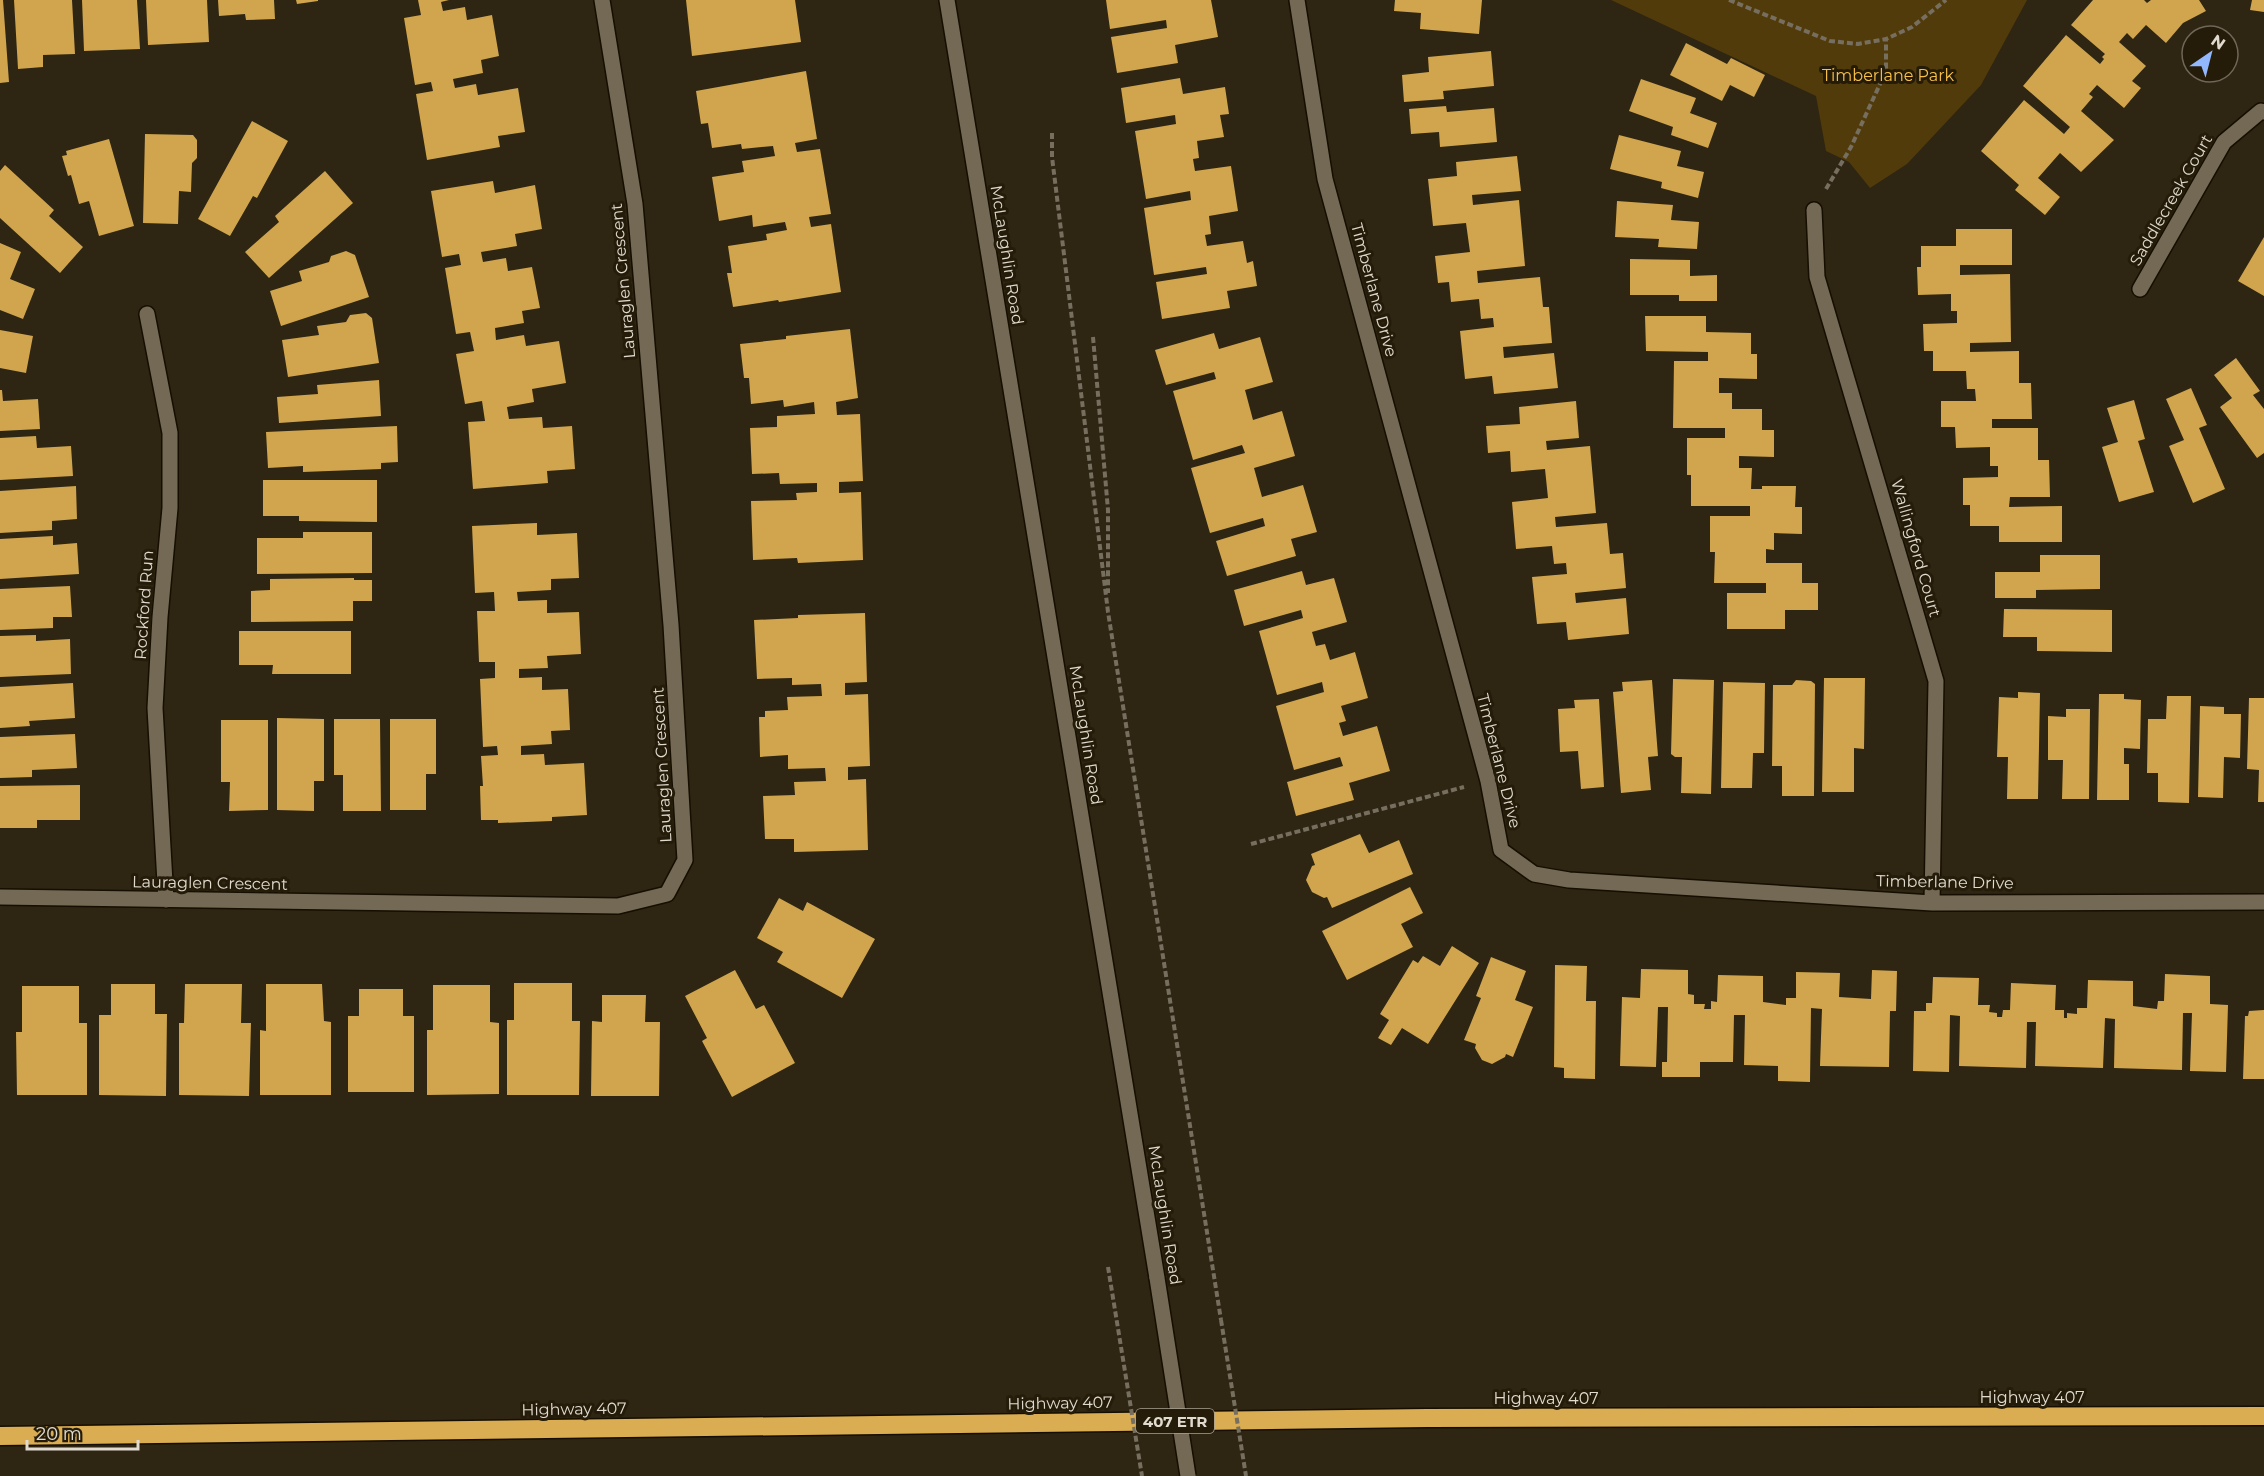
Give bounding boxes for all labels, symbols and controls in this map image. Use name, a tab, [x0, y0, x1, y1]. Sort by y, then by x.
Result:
north arrow	[2180, 24, 2240, 84]
text: N	[2208, 31, 2229, 54]
park label: Timberlane Park	[1822, 66, 1955, 85]
street label: Saddlecreek Court	[2126, 131, 2217, 269]
street label: McLaughlin Road	[987, 184, 1027, 326]
street label: Lauraglen Crescent	[607, 202, 639, 359]
street label: Timberlane Drive	[1347, 221, 1401, 359]
street label: Wallingford Court	[1887, 477, 1945, 620]
street label: Rockford Run	[131, 550, 157, 660]
street label: McLaughlin Road	[1066, 664, 1106, 806]
street label: Lauraglen Crescent	[648, 686, 676, 843]
street label: Timberlane Drive	[1473, 692, 1525, 830]
street label: Timberlane Drive	[1876, 871, 2014, 893]
street label: Lauraglen Crescent	[132, 872, 288, 894]
street label: McLaughlin Road	[1145, 1144, 1185, 1286]
street label: Highway 407	[1979, 1388, 2085, 1407]
street label: Highway 407	[1493, 1389, 1599, 1408]
street label: Highway 407	[1007, 1393, 1113, 1413]
street label: Highway 407	[521, 1399, 627, 1419]
road number: 407 ETR	[1136, 1409, 1214, 1433]
scale bar	[27, 1413, 138, 1451]
text: 20 m	[36, 1423, 82, 1445]

